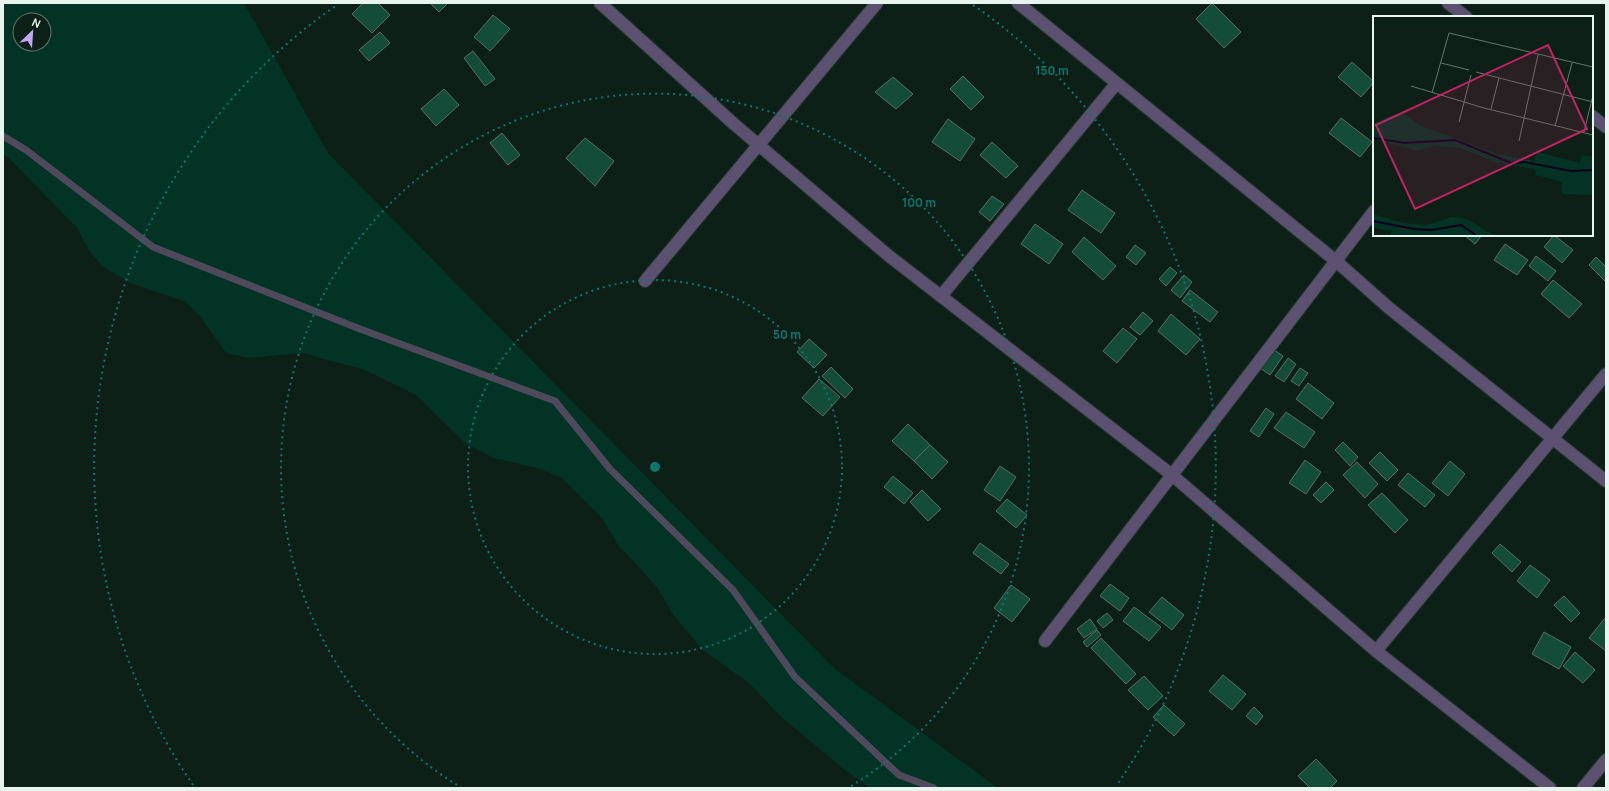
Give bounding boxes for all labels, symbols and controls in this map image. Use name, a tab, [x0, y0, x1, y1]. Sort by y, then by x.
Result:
north arrow	[12, 12, 52, 52]
text: N	[30, 14, 43, 31]
inset map	[1373, 16, 1593, 236]
text: 150 m	[1035, 62, 1069, 79]
text: 100 m	[902, 194, 936, 211]
text: 50 m	[773, 326, 801, 343]
centre of rings	[648, 460, 662, 474]

